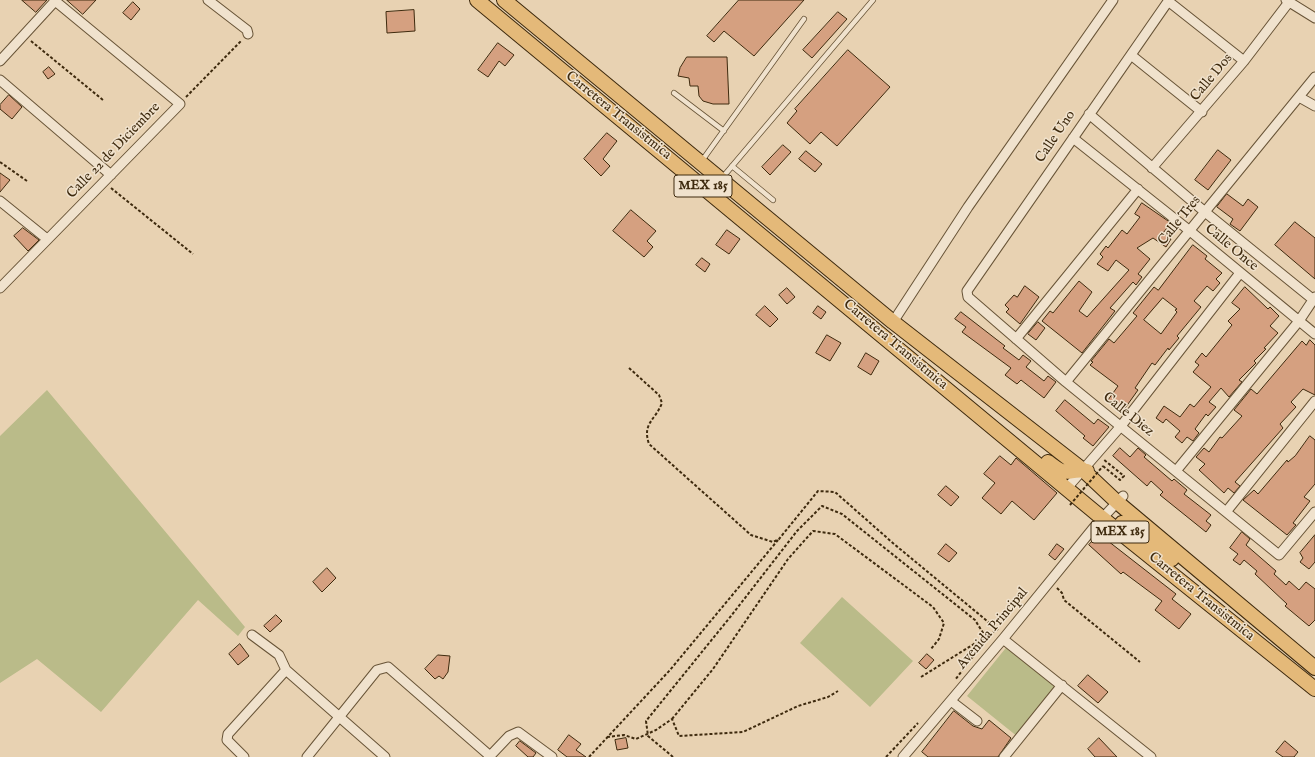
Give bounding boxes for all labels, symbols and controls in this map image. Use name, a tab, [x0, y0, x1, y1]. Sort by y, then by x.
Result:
street label: Calle Dos	[1187, 51, 1237, 105]
street label: Carretera Transistmica	[562, 68, 674, 164]
street label: Calle 22 de Diciembre	[64, 99, 164, 203]
street label: Calle Uno	[1032, 108, 1080, 166]
road number: MEX 185	[674, 175, 732, 197]
street label: Calle Tres	[1155, 193, 1205, 249]
street label: Calle Once	[1201, 221, 1261, 275]
street label: Carretera Transistmica	[839, 296, 951, 394]
street label: Calle Diez	[1099, 389, 1157, 441]
road number: MEX 185	[1091, 521, 1149, 543]
street label: Carretera Transistmica	[1145, 549, 1257, 645]
street label: Avenida Principal	[954, 585, 1032, 673]

